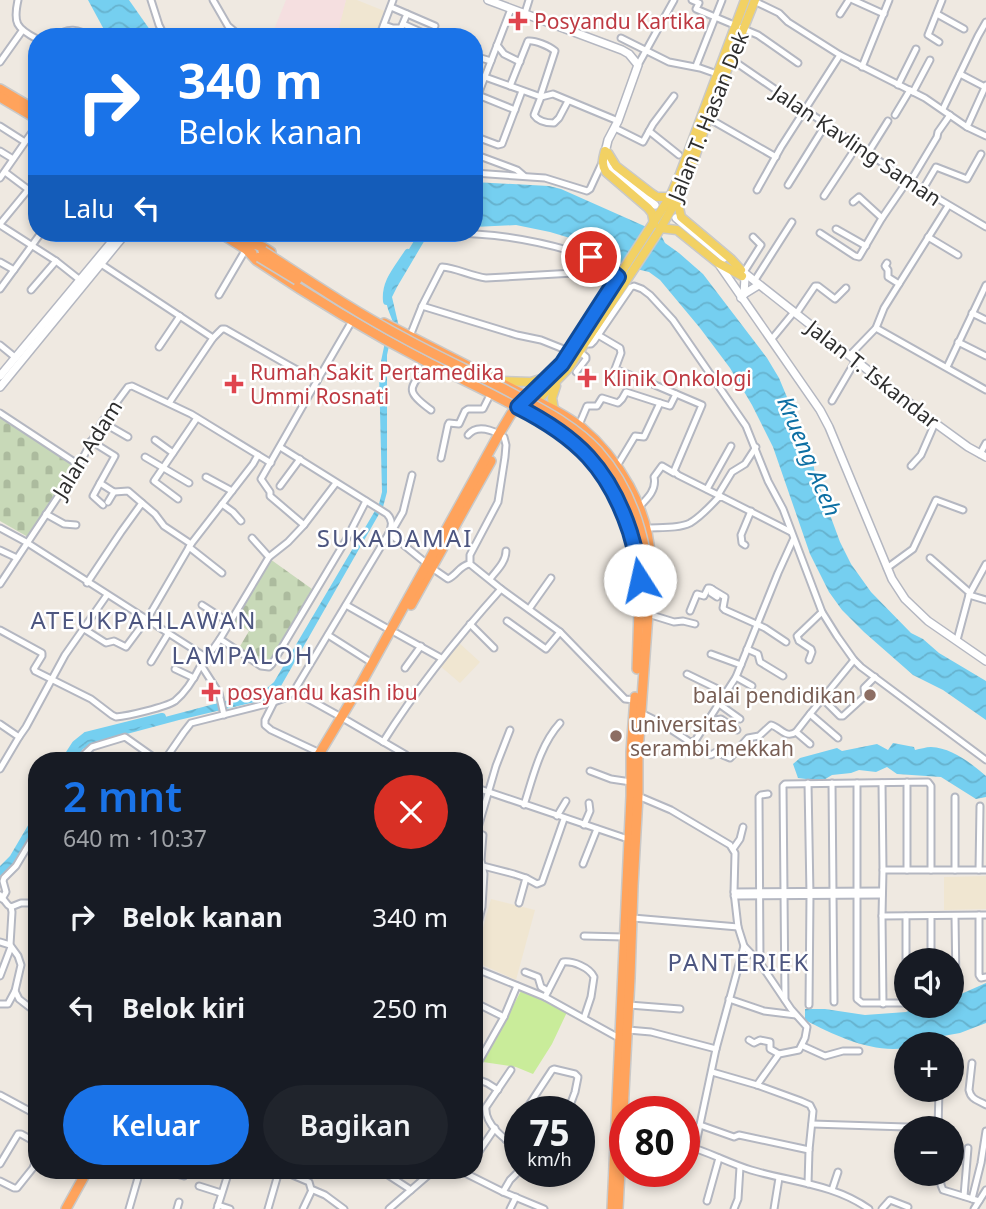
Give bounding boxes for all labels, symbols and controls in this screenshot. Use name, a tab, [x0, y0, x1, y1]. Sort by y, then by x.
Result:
place label: Posyandu Kartika	[534, 7, 706, 35]
marker: Posyandu Kartika	[508, 11, 528, 31]
street label: Jalan T. Hasan Dek	[660, 26, 755, 207]
text: 340 m	[178, 47, 323, 113]
icon: right	[63, 56, 154, 147]
street label: Jalan Kavling Saman	[765, 77, 947, 212]
text: Belok kanan	[178, 110, 362, 153]
icon: left	[128, 189, 166, 227]
text: Lalu	[63, 190, 114, 226]
pin	[561, 227, 621, 287]
icon: arrive	[572, 238, 610, 276]
street label: Jalan T. Iskandar	[799, 312, 945, 435]
place label: Rumah Sakit Pertamedika Ummi Rosnati	[250, 358, 504, 410]
place label: Klinik Onkologi	[603, 364, 752, 392]
marker: Klinik Onkologi	[577, 368, 597, 388]
marker: Rumah Sakit Pertamedika Ummi Rosnati	[224, 374, 244, 394]
water label: Krueng Aceh	[770, 391, 850, 521]
street label: Jalan Adam	[45, 395, 128, 505]
district label: SUKADAMAI	[317, 521, 473, 554]
position arrow	[603, 543, 677, 617]
district label: ATEUKPAHLAWAN	[30, 603, 258, 636]
district label: LAMPALOH	[172, 638, 314, 671]
place label: posyandu kasih ibu	[227, 678, 418, 706]
place label: balai pendidikan	[693, 681, 856, 709]
marker: posyandu kasih ibu	[201, 682, 221, 702]
marker: balai pendidikan	[862, 687, 878, 703]
place label: universitas serambi mekkah	[630, 710, 794, 762]
marker: universitas serambi mekkah	[608, 728, 624, 744]
text: 2 mnt	[63, 767, 182, 824]
button: close	[374, 775, 448, 849]
text: 640 m · 10:37	[63, 822, 207, 854]
icon: right	[63, 898, 101, 936]
text: Belok kanan	[122, 899, 283, 935]
text: 340 m	[372, 899, 448, 935]
district label: PANTERIEK	[668, 945, 810, 978]
map controls	[894, 948, 964, 1186]
button: sound	[894, 948, 964, 1018]
icon: left	[63, 989, 101, 1027]
text: Belok kiri	[122, 990, 245, 1026]
text: 250 m	[372, 990, 448, 1026]
button: +	[894, 1032, 964, 1102]
button: Keluar	[63, 1085, 249, 1165]
button: Bagikan	[263, 1085, 448, 1165]
speed limit sign: 80	[609, 1096, 700, 1187]
text: 75	[529, 1109, 570, 1156]
button: −	[894, 1116, 964, 1186]
text: km/h	[527, 1147, 572, 1171]

